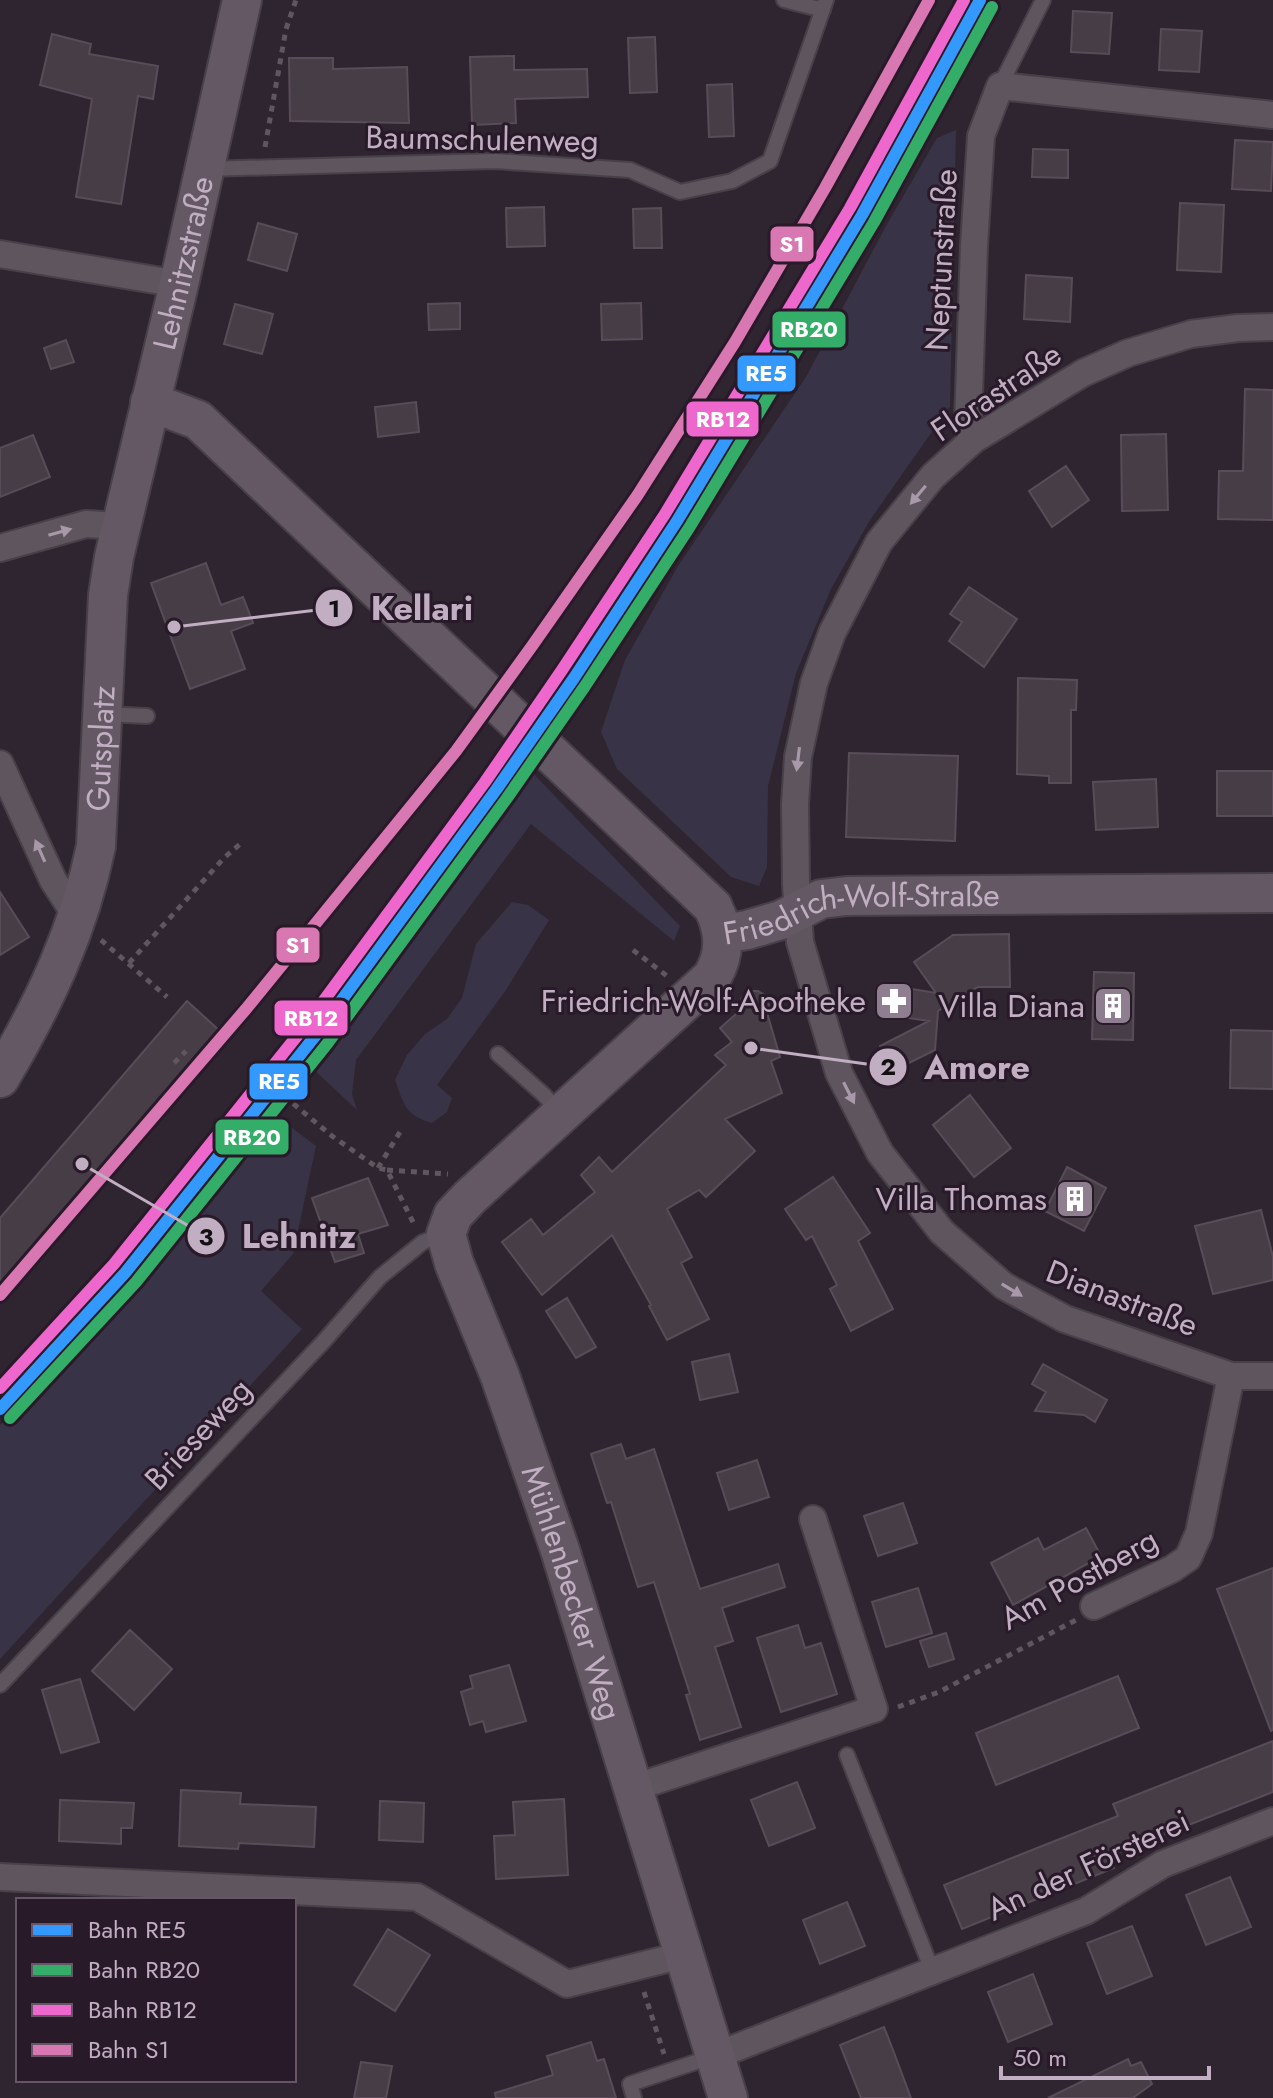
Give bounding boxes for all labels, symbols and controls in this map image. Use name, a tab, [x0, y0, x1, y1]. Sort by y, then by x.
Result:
street label: Baumschulenweg	[365, 114, 599, 164]
street label: Neptunstraße	[913, 168, 969, 352]
street label: Lehnitzstraße	[141, 172, 225, 355]
line badge: S1	[769, 225, 815, 263]
text: S1	[780, 228, 804, 260]
line badge: RB20	[771, 310, 847, 349]
text: RB20	[780, 313, 838, 345]
street label: Florastraße	[921, 331, 1071, 453]
line badge: RE5	[736, 354, 797, 393]
text: RE5	[745, 357, 787, 389]
line badge: RB12	[685, 400, 760, 438]
text: RB12	[696, 403, 750, 435]
one-way arrow	[910, 485, 927, 505]
one-way arrow	[47, 525, 72, 537]
callout: Kellari	[314, 579, 489, 637]
text: Kellari	[371, 584, 473, 633]
text: 1	[328, 591, 340, 626]
street label: Gutsplatz	[75, 684, 127, 812]
one-way arrow	[792, 747, 805, 772]
one-way arrow	[33, 840, 47, 863]
street label: Friedrich-Wolf-Straße	[719, 872, 1000, 957]
line badge: S1	[275, 926, 321, 964]
text: S1	[286, 929, 310, 961]
place label: Friedrich-Wolf-Apotheke	[541, 978, 866, 1024]
pharmacy icon: Friedrich-Wolf-Apotheke	[873, 980, 915, 1022]
place label: Villa Diana	[938, 983, 1085, 1029]
building icon: Villa Diana	[1092, 985, 1134, 1027]
line badge: RB12	[273, 999, 349, 1037]
text: RB12	[284, 1002, 338, 1034]
callout: Amore	[868, 1038, 1046, 1096]
text: Amore	[923, 1043, 1030, 1092]
text: 2	[880, 1049, 896, 1084]
line badge: RE5	[248, 1062, 309, 1101]
text: RE5	[258, 1065, 300, 1097]
one-way arrow	[842, 1081, 855, 1104]
line badge: RB20	[214, 1118, 290, 1156]
text: RB20	[223, 1121, 281, 1153]
place label: Villa Thomas	[875, 1176, 1047, 1222]
building icon: Villa Thomas	[1054, 1178, 1096, 1220]
callout: Lehnitz	[186, 1207, 372, 1265]
text: Lehnitz	[242, 1212, 356, 1261]
text: 3	[199, 1219, 214, 1254]
street label: Dianastraße	[1039, 1248, 1205, 1348]
one-way arrow	[1001, 1283, 1023, 1297]
street label: Brieseweg	[134, 1368, 262, 1500]
street label: Mühlenbecker Weg	[510, 1459, 634, 1726]
street label: Am Postberg	[992, 1517, 1166, 1641]
street label: An der Försterei	[979, 1798, 1197, 1932]
legend	[16, 1898, 296, 2082]
text: Bahn RE5	[88, 1912, 186, 1947]
text: Bahn RB20	[88, 1952, 200, 1987]
text: Bahn RB12	[88, 1992, 197, 2027]
scale bar	[1001, 2030, 1209, 2080]
text: Bahn S1	[88, 2032, 169, 2067]
text: 50 m	[1013, 2040, 1067, 2075]

